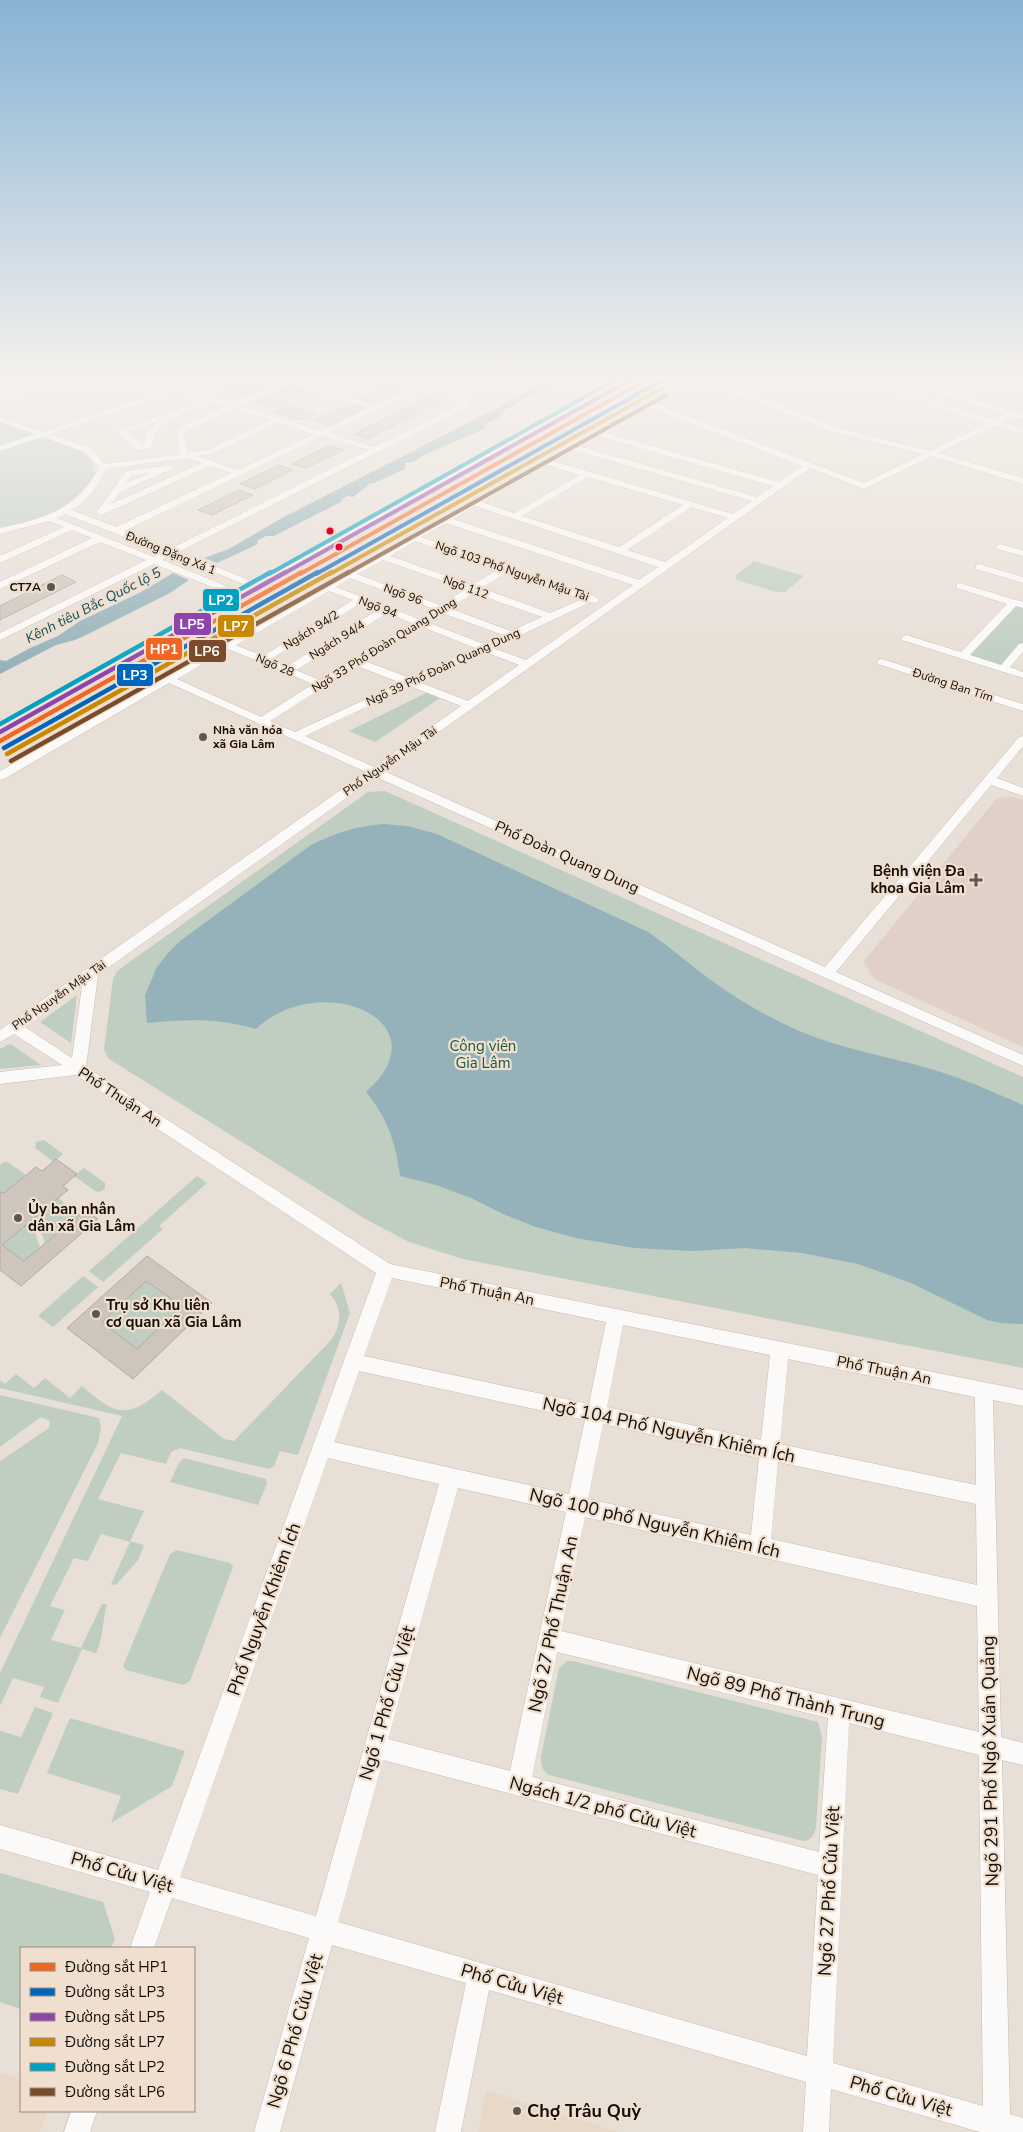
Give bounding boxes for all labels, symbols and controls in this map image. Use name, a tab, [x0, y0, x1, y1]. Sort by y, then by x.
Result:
unlabelled marker	[325, 526, 335, 536]
street label: Đường Đặng Xá 1	[123, 527, 218, 578]
street label: Ngõ 103 Phố Nguyễn Mậu Tài	[433, 537, 591, 605]
unlabelled marker	[334, 542, 344, 552]
water label: Kênh tiêu Bắc Quốc lộ 5	[22, 563, 165, 648]
street label: Ngõ 112	[441, 571, 491, 603]
place label: CT7A	[9, 579, 41, 595]
street label: Ngõ 96	[381, 580, 425, 608]
marker: CT7A	[45, 581, 57, 593]
line badge: LP2	[202, 588, 240, 612]
text: LP2	[208, 591, 234, 610]
street label: Ngõ 94	[356, 592, 400, 622]
street label: Ngõ 33 Phố Đoàn Quang Dung	[309, 594, 459, 696]
street label: Ngách 94/2	[280, 607, 342, 653]
line badge: LP5	[173, 612, 212, 636]
line badge: LP7	[217, 614, 255, 638]
text: LP5	[179, 615, 205, 634]
text: LP7	[223, 617, 249, 636]
street label: Ngách 94/4	[306, 617, 368, 663]
street label: Ngõ 39 Phố Đoàn Quang Dung	[364, 624, 522, 710]
line badge: HP1	[145, 637, 183, 661]
line badge: LP6	[188, 639, 227, 663]
text: HP1	[150, 640, 178, 659]
text: LP6	[194, 642, 220, 661]
street label: Ngõ 28	[253, 650, 297, 680]
line badge: LP3	[116, 663, 154, 687]
street label: Đường Ban Tím	[910, 664, 995, 706]
text: LP3	[122, 666, 148, 685]
place label: Nhà văn hóa xã Gia Lâm	[212, 722, 282, 752]
street label: Phố Nguyễn Mậu Tài	[340, 723, 440, 799]
marker: Nhà văn hóa xã Gia Lâm	[197, 731, 209, 743]
street label: Phố Đoàn Quang Dung	[492, 816, 642, 898]
place label: Bệnh viện Đa khoa Gia Lâm	[870, 861, 965, 898]
marker: Bệnh viện Đa khoa Gia Lâm	[969, 873, 983, 887]
street label: Phố Nguyễn Mậu Tài	[9, 957, 109, 1033]
park label: Công viên Gia Lâm	[450, 1036, 516, 1073]
street label: Phố Thuận An	[74, 1062, 166, 1132]
place label: Ủy ban nhân dân xã Gia Lâm	[28, 1199, 135, 1236]
marker: Ủy ban nhân dân xã Gia Lâm	[12, 1212, 24, 1224]
street label: Phố Thuận An	[438, 1272, 536, 1310]
place label: Trụ sở Khu liên cơ quan xã Gia Lâm	[106, 1295, 242, 1332]
marker: Trụ sở Khu liên cơ quan xã Gia Lâm	[90, 1308, 102, 1320]
street label: Phố Thuận An	[835, 1351, 933, 1389]
street label: Ngõ 104 Phố Nguyễn Khiêm Ích	[540, 1391, 798, 1469]
street label: Ngõ 100 phố Nguyễn Khiêm Ích	[527, 1482, 783, 1564]
street label: Phố Nguyễn Khiêm Ích	[222, 1519, 306, 1699]
street label: Ngõ 27 Phố Thuận An	[523, 1534, 583, 1714]
street label: Ngõ 1 Phố Cửu Việt	[354, 1622, 421, 1783]
street label: Ngõ 291 Phố Ngô Xuân Quảng	[976, 1635, 1004, 1887]
street label: Ngõ 89 Phố Thành Trung	[684, 1661, 888, 1733]
street label: Ngách 1/2 phố Cửu Việt	[507, 1771, 700, 1844]
street label: Ngõ 27 Phố Cửu Việt	[813, 1805, 845, 1977]
street label: Phố Cửu Việt	[68, 1846, 177, 1898]
legend	[20, 1947, 195, 2112]
street label: Ngõ 6 Phố Cửu Việt	[262, 1950, 329, 2111]
text: Đường sắt HP1	[64, 1957, 168, 1977]
street label: Phố Cửu Việt	[458, 1958, 567, 2010]
text: Đường sắt LP3	[64, 1982, 165, 2002]
text: Đường sắt LP5	[64, 2007, 165, 2027]
text: Đường sắt LP7	[64, 2032, 165, 2052]
text: Đường sắt LP2	[64, 2057, 165, 2077]
street label: Phố Cửu Việt	[847, 2070, 956, 2122]
text: Đường sắt LP6	[64, 2082, 165, 2102]
place label: Chợ Trâu Quỳ	[527, 2099, 641, 2123]
marker: Chợ Trâu Quỳ	[511, 2105, 523, 2117]

